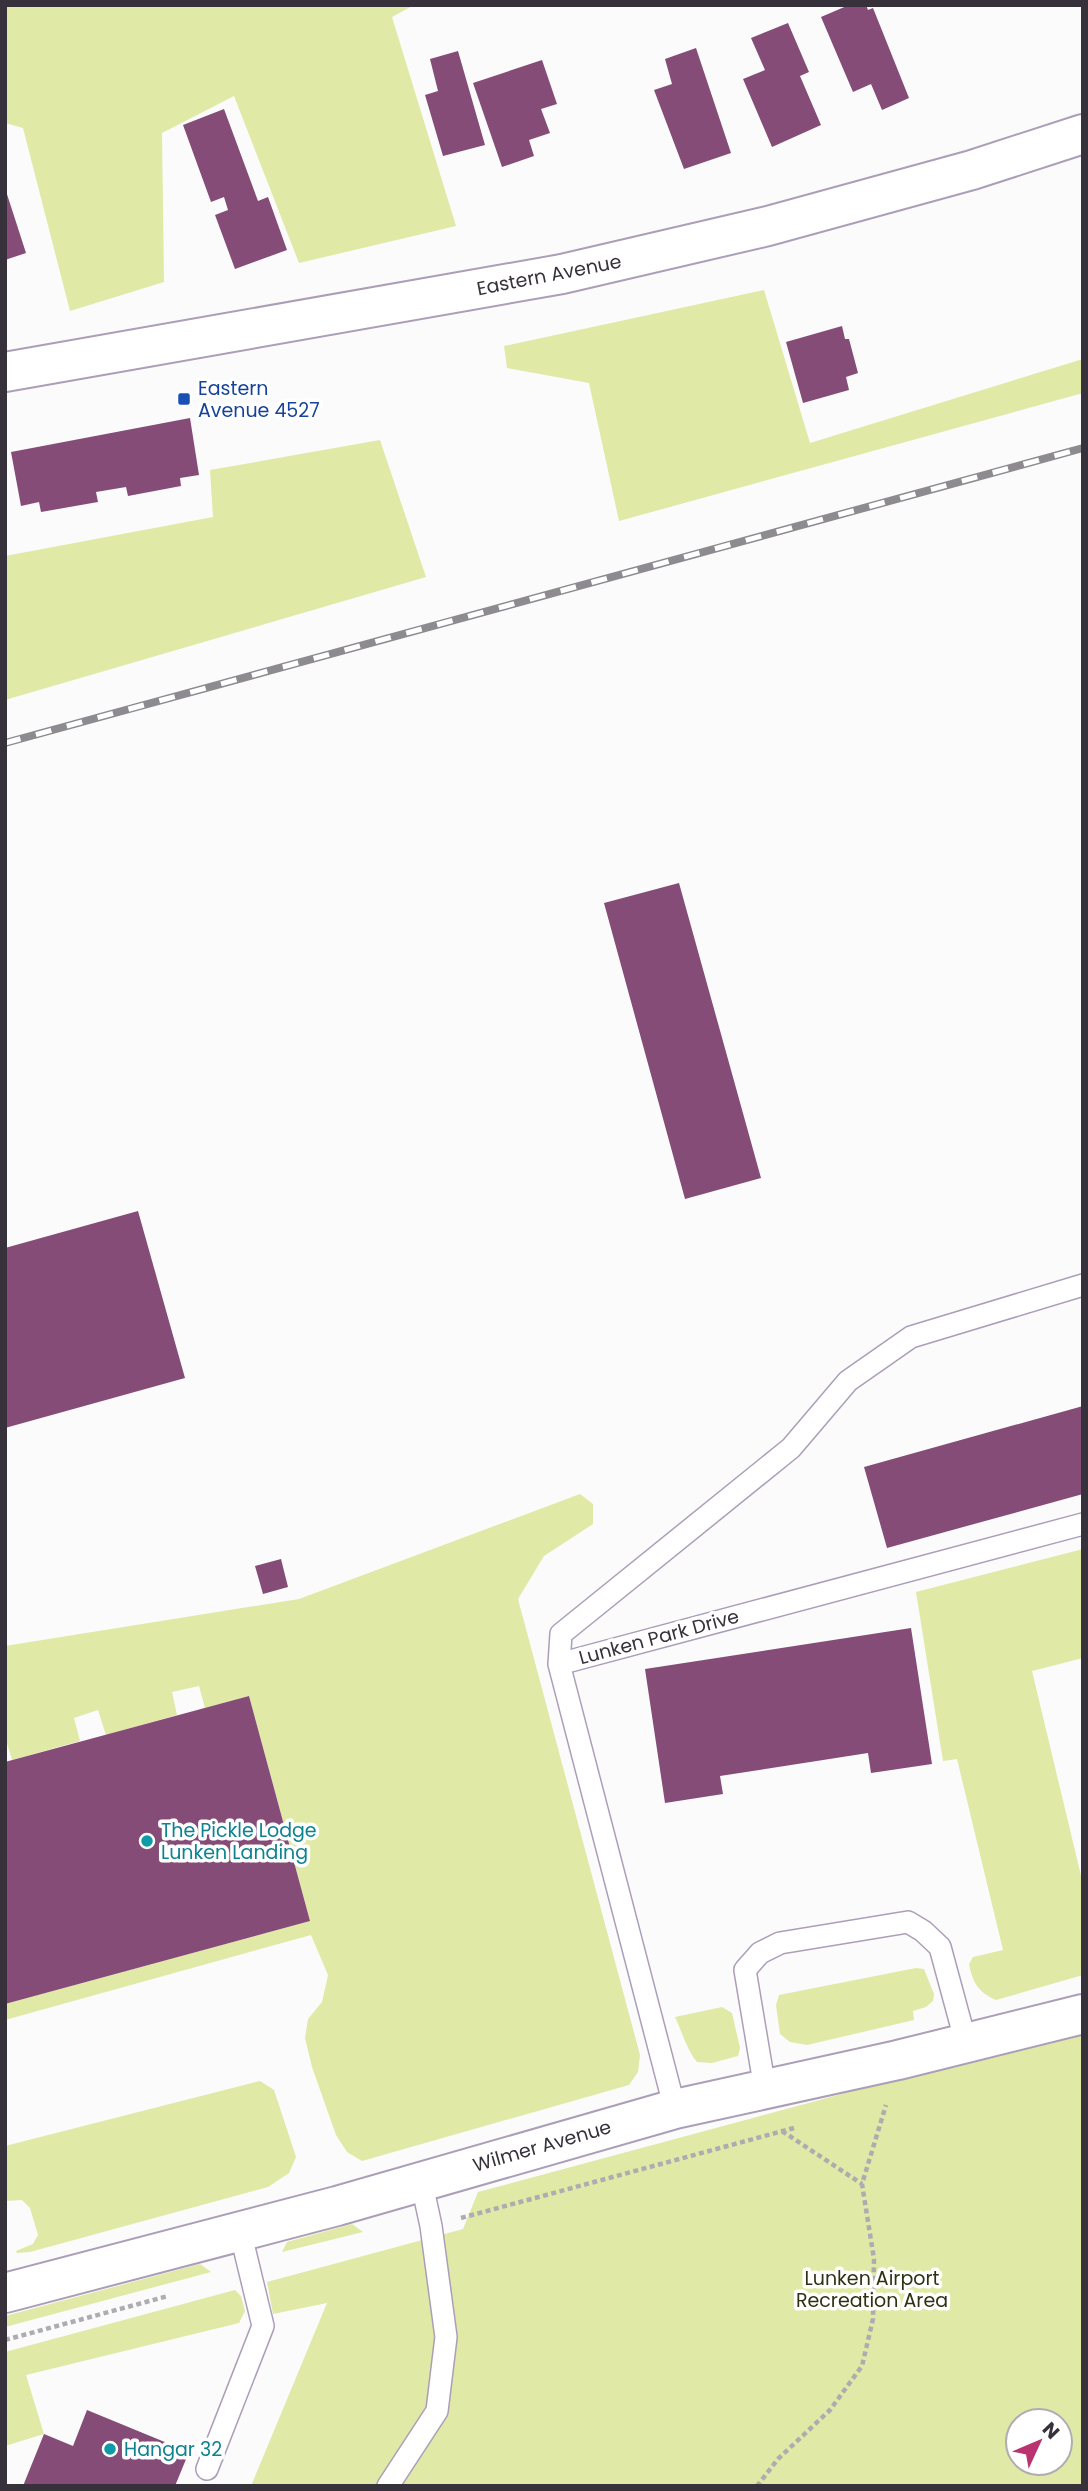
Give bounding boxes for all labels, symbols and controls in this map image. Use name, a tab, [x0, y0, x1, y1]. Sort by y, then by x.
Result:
street label: Eastern Avenue	[474, 248, 624, 302]
place label: Eastern Avenue 4527	[198, 375, 320, 424]
marker: Eastern Avenue 4527	[176, 391, 192, 407]
street label: Lunken Park Drive	[576, 1603, 742, 1671]
place label: The Pickle Lodge Lunken Landing	[161, 1817, 317, 1866]
marker: The Pickle Lodge Lunken Landing	[139, 1833, 155, 1849]
street label: Wilmer Avenue	[470, 2113, 614, 2179]
park label: Lunken Airport Recreation Area	[796, 2265, 948, 2314]
north arrow	[1004, 2407, 1074, 2477]
text: N	[1036, 2416, 1066, 2445]
place label: Hangar 32	[124, 2436, 222, 2463]
marker: Hangar 32	[102, 2441, 118, 2457]

